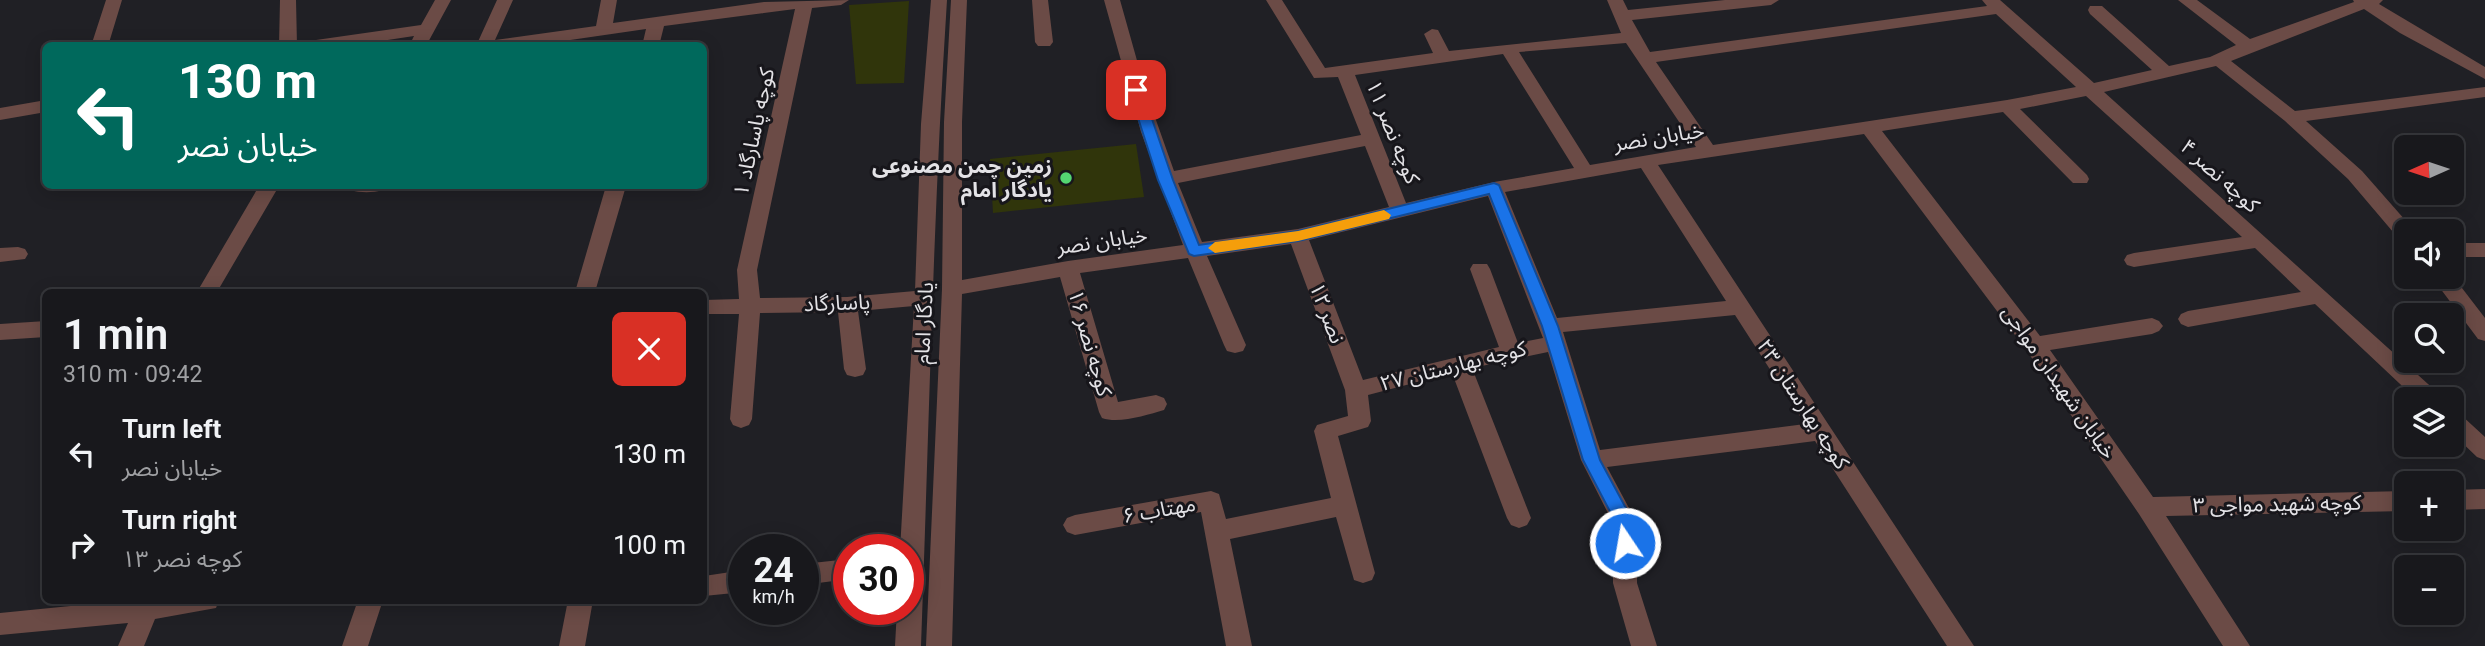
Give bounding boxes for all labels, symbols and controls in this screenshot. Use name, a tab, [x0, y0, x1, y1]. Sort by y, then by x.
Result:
text: 130 m	[178, 53, 317, 110]
pin	[1106, 60, 1166, 120]
street label: کوچه پاسارگاد ۱	[729, 65, 780, 198]
icon: left	[63, 70, 154, 161]
icon: arrive	[1117, 71, 1155, 109]
street label: کوچه نصر ۱۱	[1360, 77, 1425, 188]
street label: خیابان نصر	[1611, 118, 1706, 156]
text: خیابان نصر	[178, 126, 318, 164]
street label: کوچه نصر ۴	[2175, 134, 2265, 219]
north arrow	[2394, 135, 2464, 205]
map controls	[2394, 135, 2464, 625]
place label: زمین چمن مصنوعی یادگار امام	[872, 154, 1052, 206]
marker: زمین چمن مصنوعی یادگار امام	[1058, 170, 1074, 186]
button: sound	[2394, 219, 2464, 289]
street label: خیابان نصر	[1054, 223, 1149, 259]
street label: نصر ۱۲	[1304, 279, 1350, 347]
street label: یادگار امام	[910, 281, 942, 365]
street label: کوچه نصر ۱۶	[1062, 287, 1117, 400]
street label: پاسارگاد	[803, 290, 871, 317]
street label: خیابان شهیدان مواجی	[1997, 301, 2121, 463]
button: search	[2394, 303, 2464, 373]
text: 1 min	[63, 310, 168, 359]
button: close	[612, 312, 686, 386]
street label: کوچه بهارستان ۲۳	[1751, 335, 1854, 474]
street label: کوچه بهارستان ۲۷	[1377, 336, 1529, 397]
text: 310 m · 09:42	[63, 361, 202, 388]
button: layers	[2394, 387, 2464, 457]
text: Turn left	[122, 414, 221, 444]
icon: left	[63, 435, 101, 473]
text: 130 m	[613, 439, 686, 469]
text: خیابان نصر	[122, 455, 222, 482]
button: +	[2394, 471, 2464, 541]
street label: کوچه شهید مواجی ۳	[2192, 491, 2362, 519]
street label: مهتاب ۶	[1121, 492, 1197, 528]
text: Turn right	[122, 505, 237, 535]
position arrow	[1588, 506, 1662, 580]
icon: right	[63, 526, 101, 564]
text: 100 m	[613, 530, 686, 560]
speed limit sign: 30	[833, 534, 924, 625]
text: کوچه نصر ۱۳	[122, 546, 242, 573]
text: 24	[753, 550, 794, 591]
button: −	[2394, 555, 2464, 625]
text: km/h	[752, 586, 795, 607]

